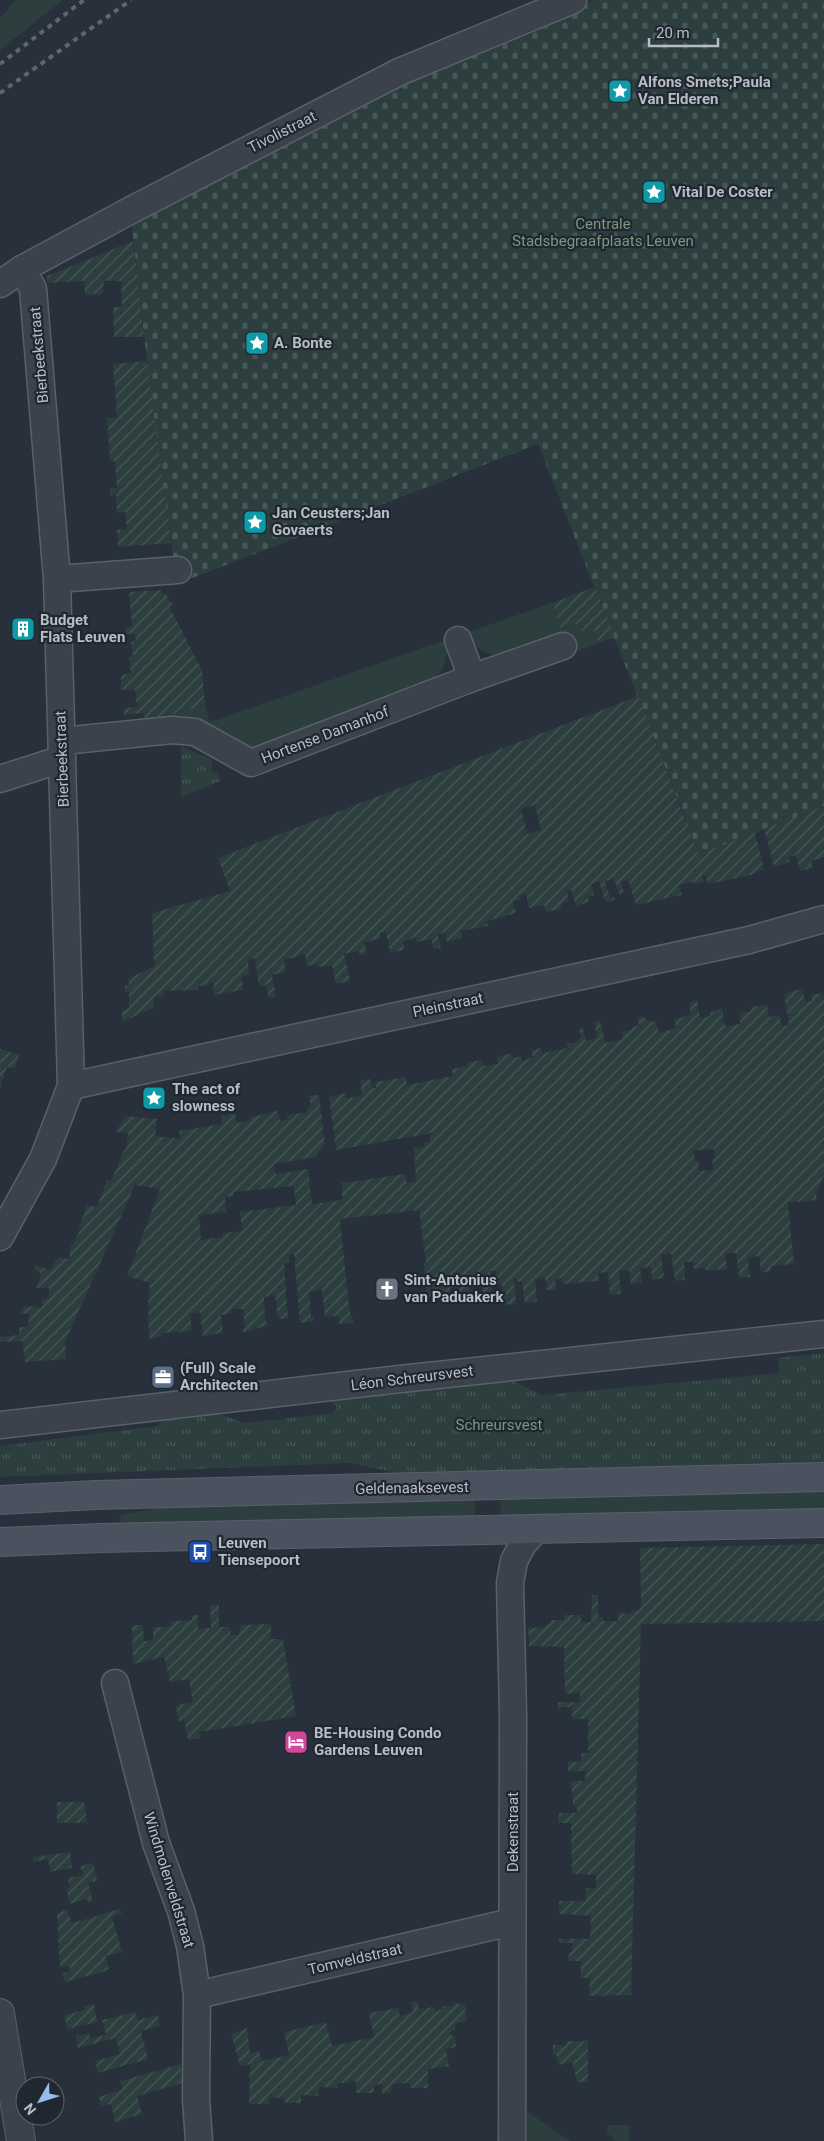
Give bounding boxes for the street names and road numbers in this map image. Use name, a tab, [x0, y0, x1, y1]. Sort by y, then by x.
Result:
street label: Tivolistraat	[245, 107, 319, 157]
street label: Bierbeekstraat	[26, 306, 52, 404]
street label: Hortense Damanhof	[259, 702, 392, 768]
street label: Bierbeekstraat	[51, 710, 73, 808]
street label: Pleinstraat	[411, 989, 485, 1021]
street label: Léon Schreursvest	[350, 1362, 474, 1394]
street label: Geldenaaksevest	[355, 1478, 469, 1498]
street label: Dekenstraat	[504, 1792, 522, 1872]
street label: Windmolenveldstraat	[140, 1810, 198, 1950]
street label: Tomveldstraat	[306, 1939, 404, 1979]

